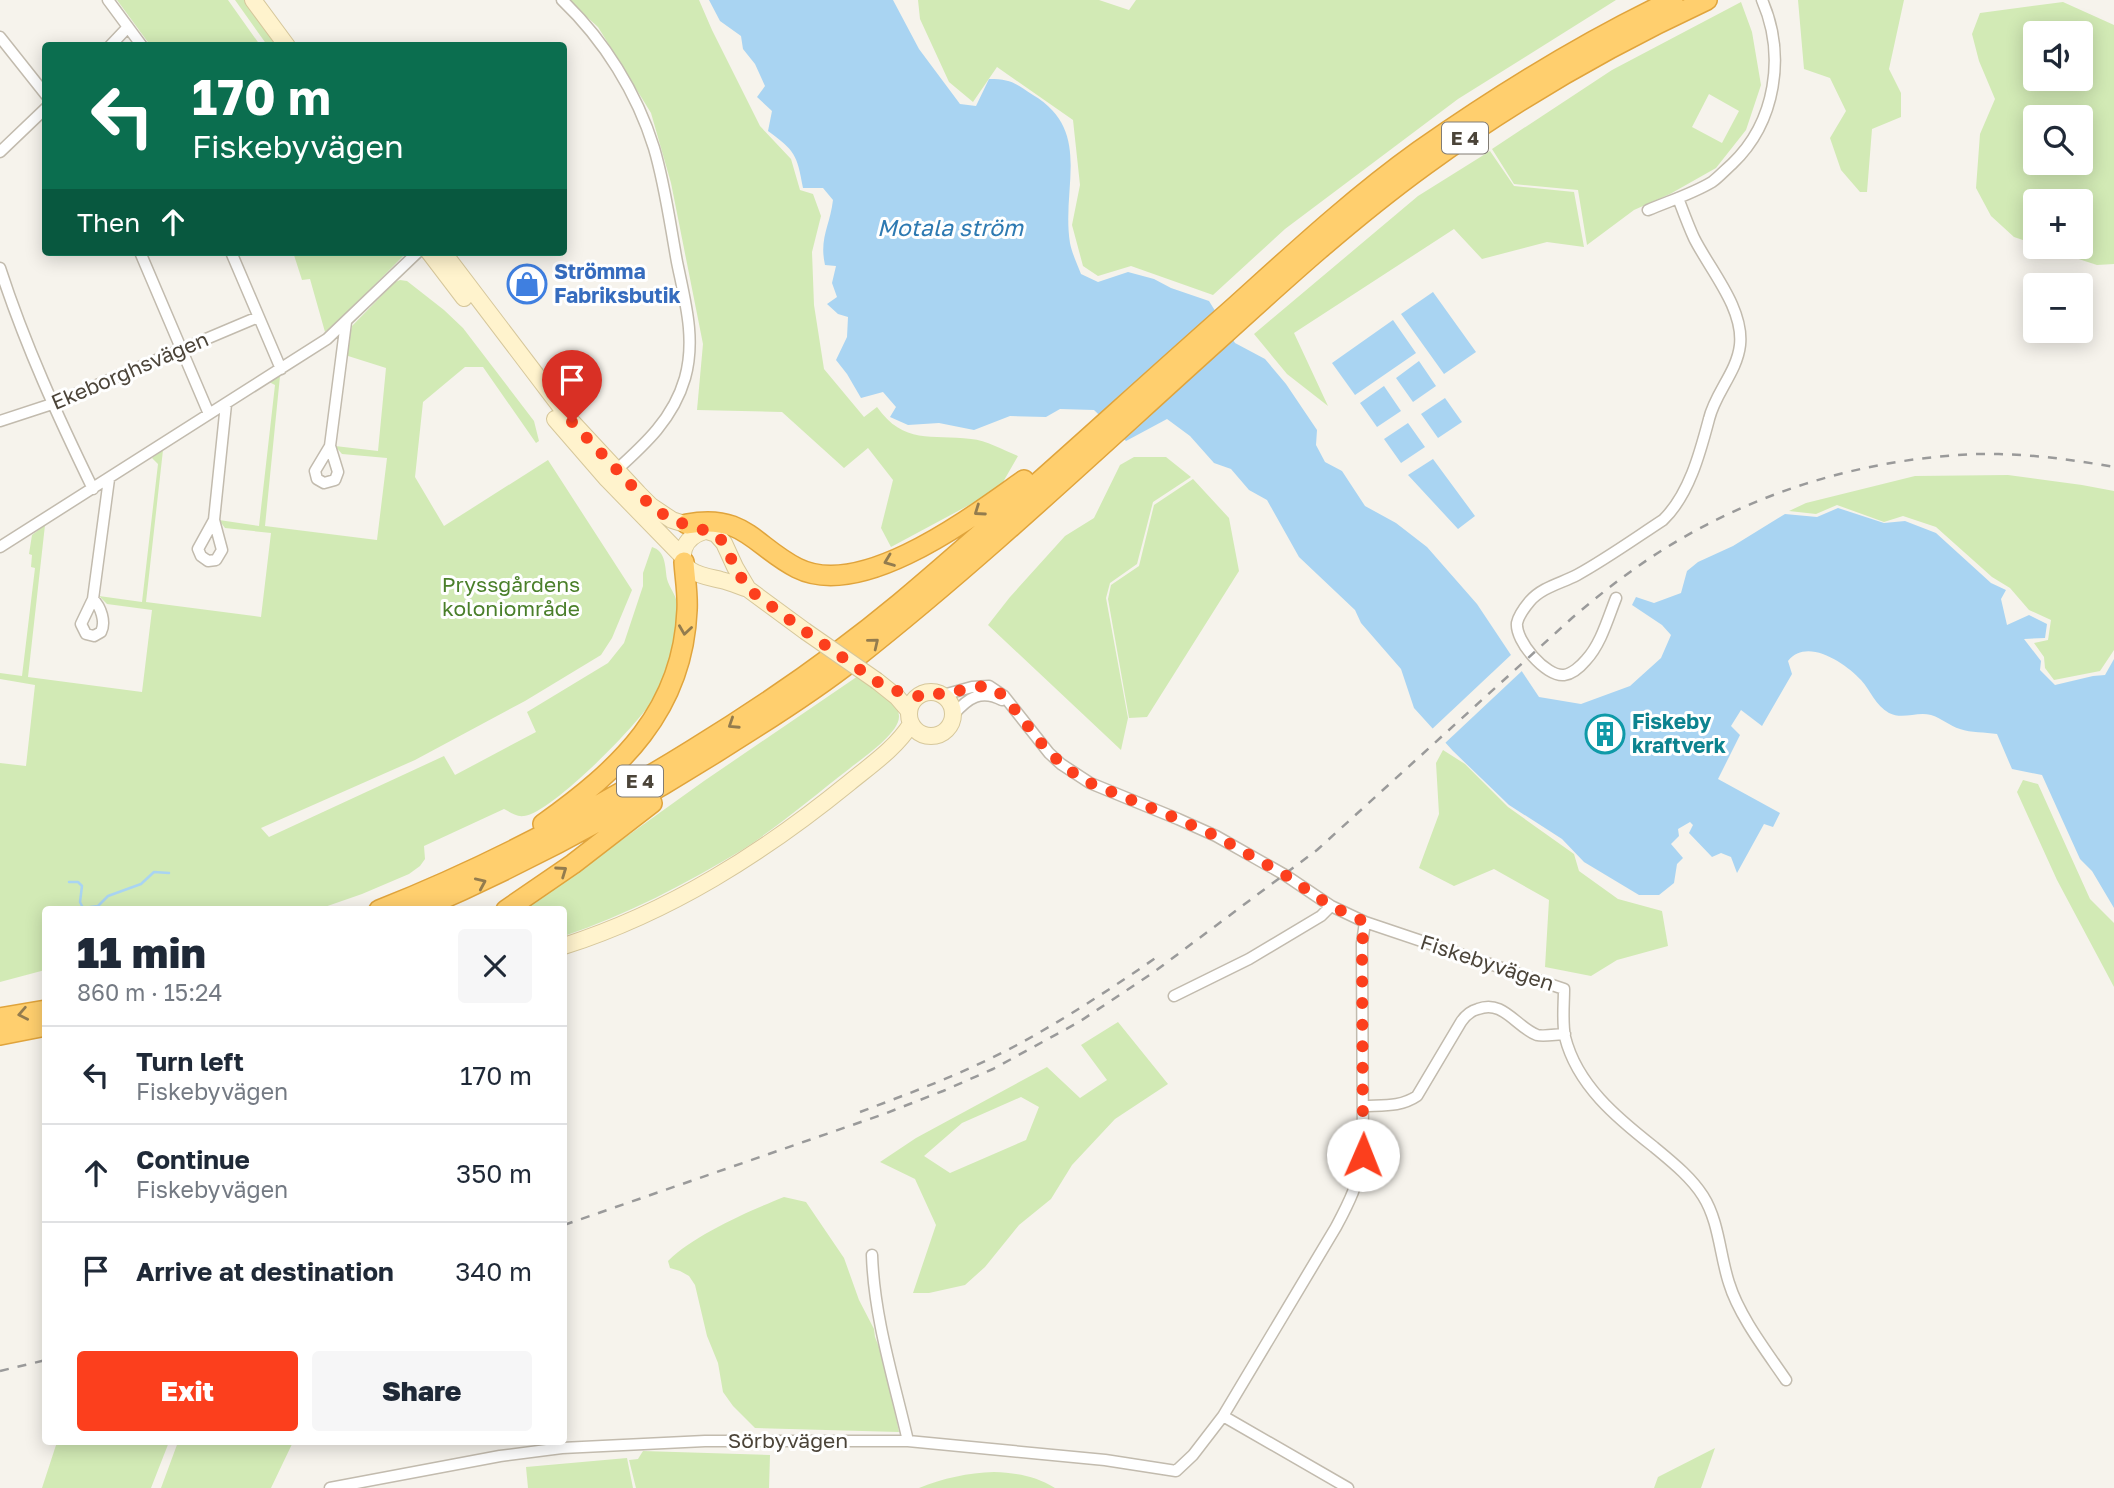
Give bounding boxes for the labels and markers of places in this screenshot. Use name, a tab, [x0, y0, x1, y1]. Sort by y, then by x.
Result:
place label: Strömma Fabriksbutik	[554, 258, 681, 308]
shop icon: Strömma Fabriksbutik	[506, 263, 548, 305]
pin	[542, 350, 602, 422]
place label: Fiskeby kraftverk	[1632, 708, 1726, 758]
building icon: Fiskeby kraftverk	[1584, 713, 1626, 755]

